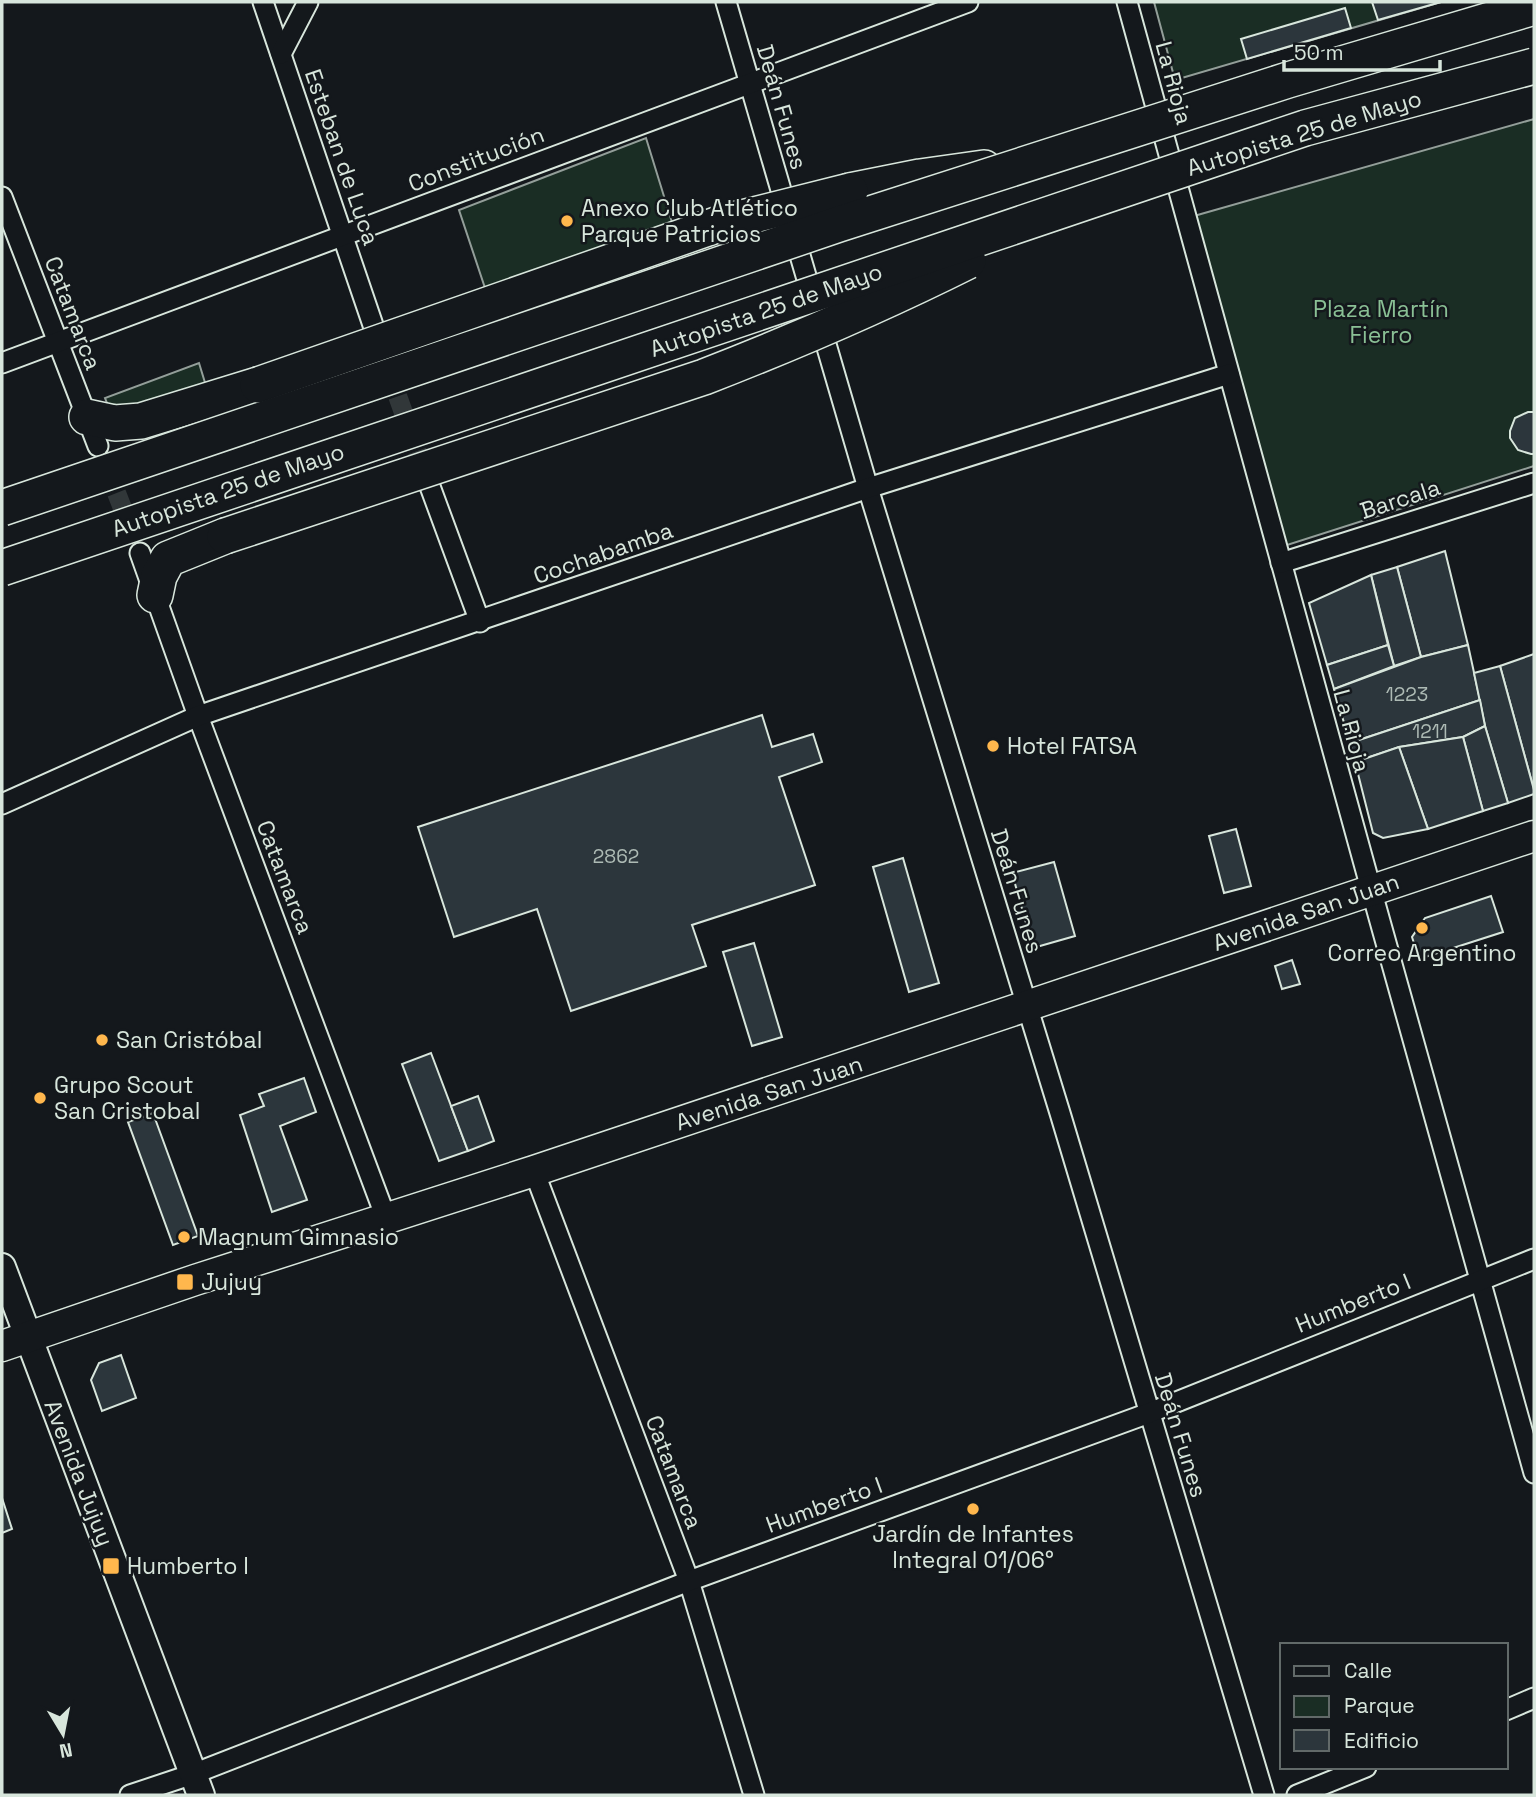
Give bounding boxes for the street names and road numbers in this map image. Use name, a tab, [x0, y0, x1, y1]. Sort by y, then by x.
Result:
street label: La Rioja	[1149, 38, 1199, 128]
street label: Deán Funes	[750, 41, 814, 173]
street label: Esteban de Luca	[298, 65, 386, 249]
street label: Autopista 25 de Mayo	[1183, 83, 1425, 183]
street label: Constitución	[404, 119, 548, 199]
street label: Catamarca	[38, 252, 108, 374]
street label: Autopista 25 de Mayo	[646, 256, 886, 364]
street label: Autopista 25 de Mayo	[108, 436, 348, 544]
street label: Barcala	[1356, 472, 1444, 526]
street label: Cochabamba	[529, 515, 677, 591]
street label: La Rioja	[1327, 686, 1377, 776]
street label: Catamarca	[250, 816, 320, 938]
street label: Deán Funes	[984, 825, 1050, 957]
street label: Avenida San Juan	[1209, 866, 1403, 958]
street label: Avenida San Juan	[672, 1049, 866, 1137]
street label: Humberto I	[1291, 1266, 1415, 1340]
street label: Deán Funes	[1148, 1369, 1214, 1501]
street label: Avenida Jujuy	[37, 1396, 121, 1550]
street label: Catamarca	[639, 1411, 709, 1533]
street label: Humberto I	[762, 1470, 886, 1540]

